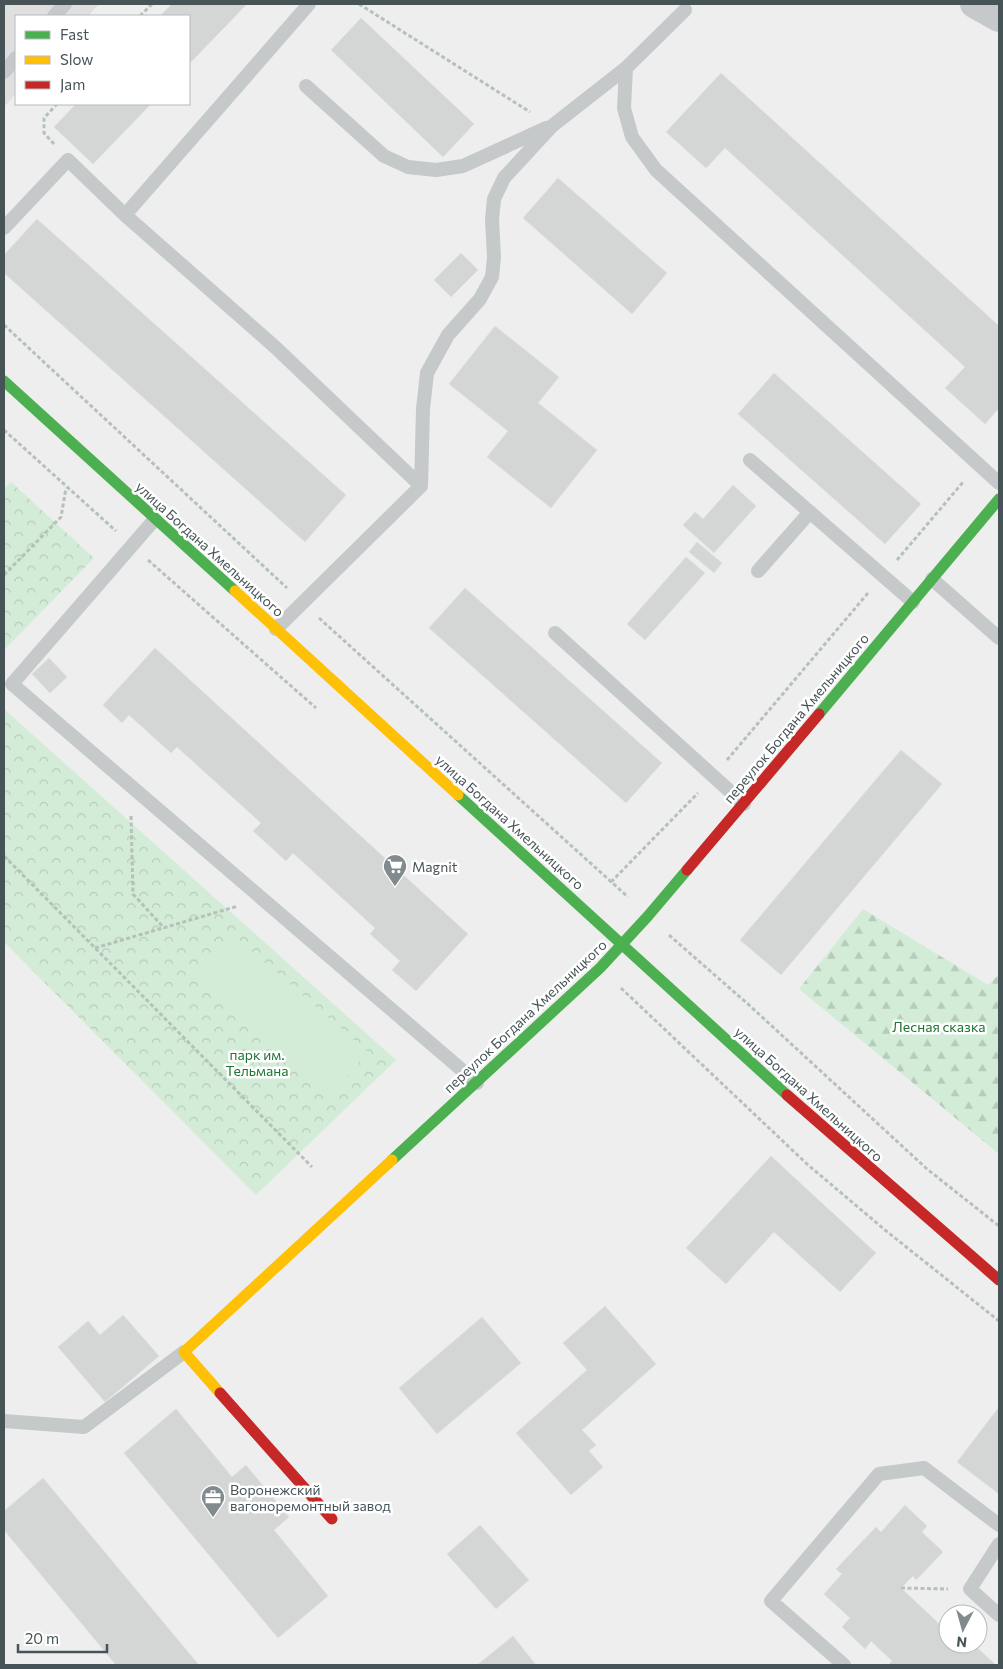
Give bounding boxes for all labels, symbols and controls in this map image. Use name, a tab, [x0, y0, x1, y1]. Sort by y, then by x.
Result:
legend	[15, 15, 190, 105]
text: Fast	[60, 25, 89, 43]
text: Slow	[60, 50, 93, 68]
text: Jam	[60, 75, 85, 93]
street label: улица Богдана Хмельницкого	[132, 478, 288, 620]
street label: переулок Богдана Хмельницкого	[720, 630, 872, 806]
street label: улица Богдана Хмельницкого	[432, 751, 588, 893]
supermarket icon: Magnit	[382, 853, 408, 887]
place label: Magnit	[412, 858, 458, 875]
street label: переулок Богдана Хмельницкого	[440, 936, 610, 1096]
park label: Лесная сказка	[892, 1018, 986, 1035]
street label: улица Богдана Хмельницкого	[731, 1023, 887, 1165]
park label: парк им. Тельмана	[225, 1046, 289, 1079]
place label: Воронежский вагоноремонтный завод	[230, 1481, 391, 1514]
office icon: Воронежский вагоноремонтный завод	[200, 1484, 226, 1518]
north arrow	[938, 1604, 988, 1654]
scale bar	[18, 1622, 106, 1654]
text: 20 m	[25, 1629, 59, 1647]
text: N	[955, 1633, 968, 1651]

